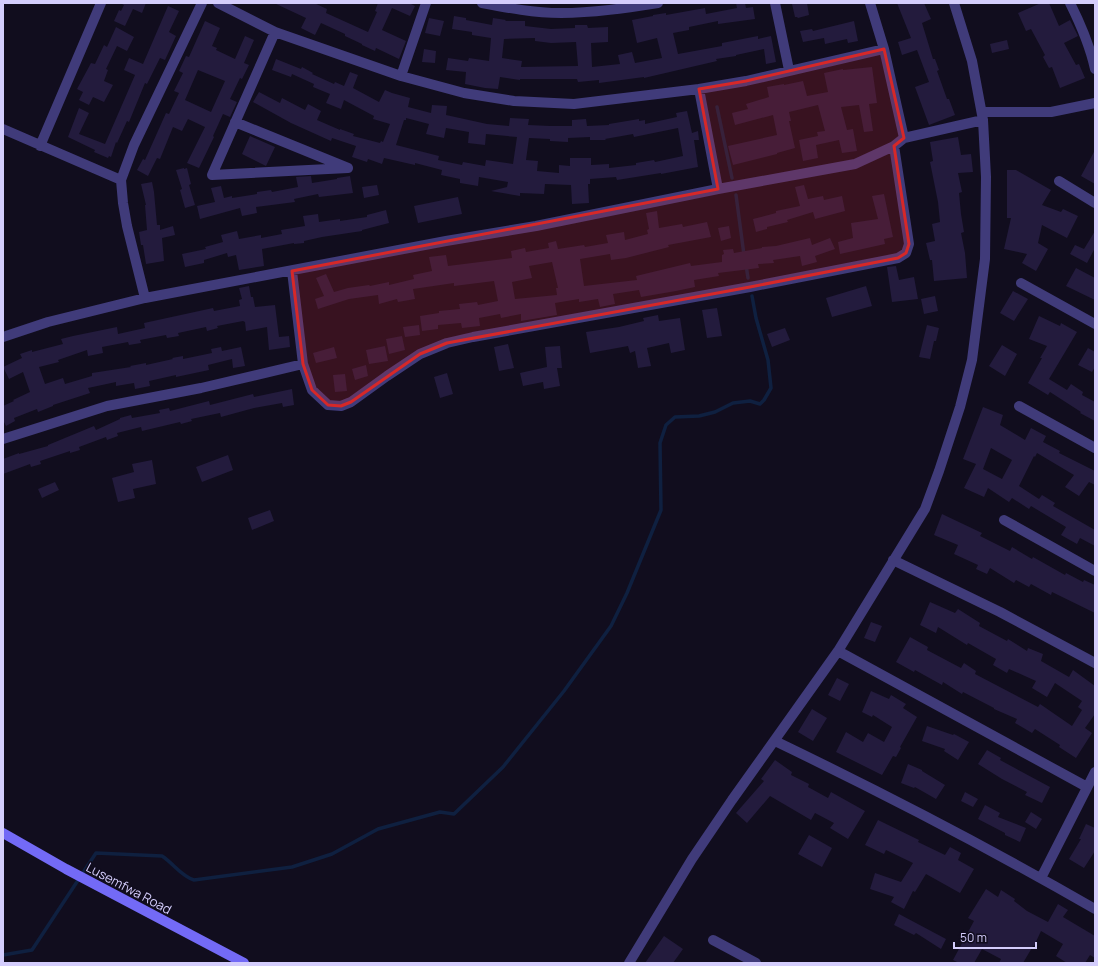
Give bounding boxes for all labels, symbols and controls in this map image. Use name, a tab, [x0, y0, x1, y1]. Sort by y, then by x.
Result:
street label: Lusemfwa Road	[83, 858, 175, 918]
scale bar	[954, 924, 1036, 950]
text: 50 m	[960, 929, 987, 946]

